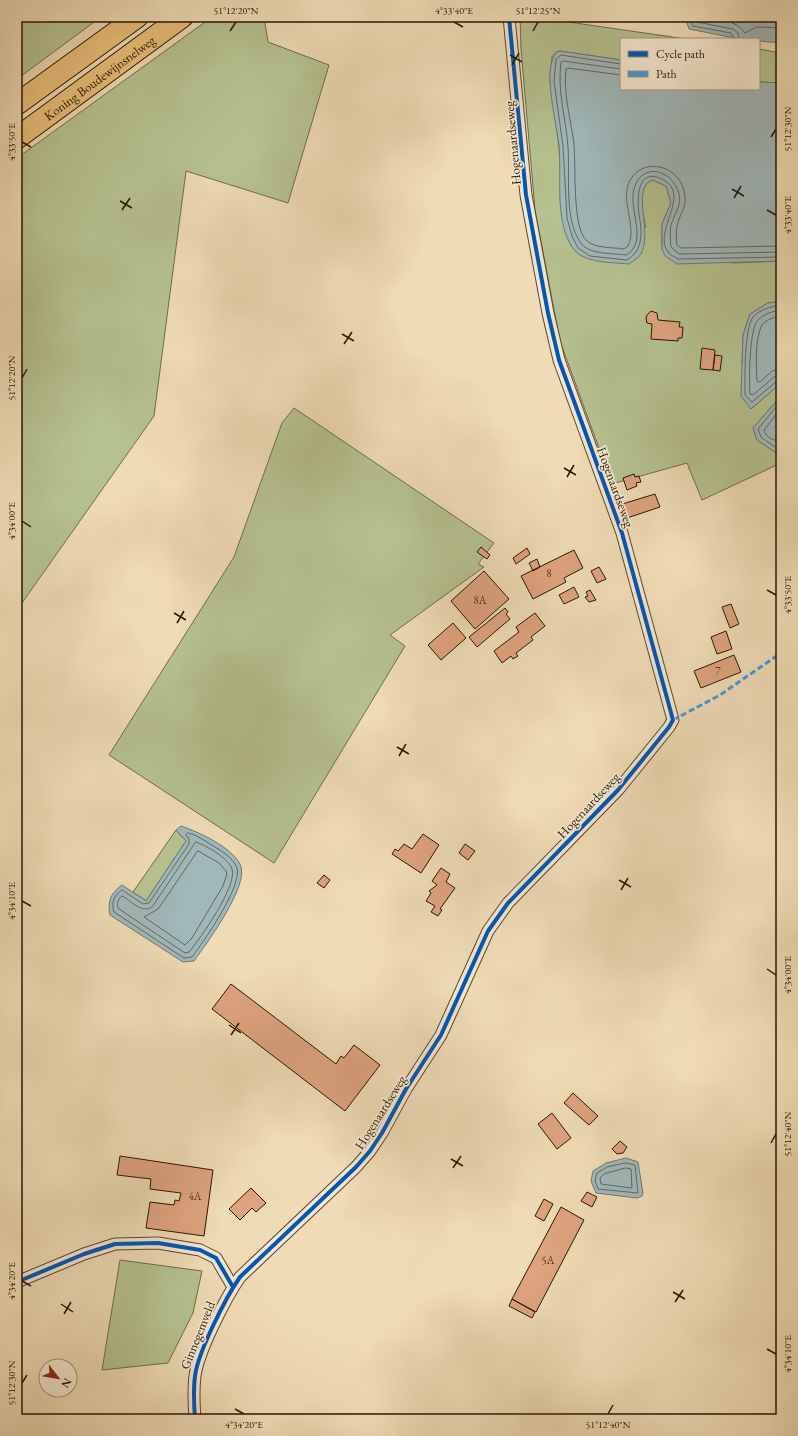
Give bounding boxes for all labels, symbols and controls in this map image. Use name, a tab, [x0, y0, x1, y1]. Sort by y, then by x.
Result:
text: 51°12'20"N	[214, 4, 259, 17]
text: 4°33'40"E	[435, 4, 473, 17]
text: 51°12'25"N	[516, 4, 561, 17]
street label: Koning Boudewijnsnelweg	[41, 32, 159, 124]
legend	[620, 38, 760, 90]
text: Cycle path	[656, 46, 705, 62]
text: Path	[656, 66, 677, 82]
street label: Hogenaardseweg	[500, 100, 525, 186]
text: 51°12'30"N	[781, 106, 794, 151]
text: 4°33'50"E	[5, 123, 18, 161]
text: 4°33'40"E	[781, 196, 794, 234]
text: 51°12'20"N	[5, 355, 18, 400]
street label: Hogenaardseweg	[593, 445, 638, 530]
text: 4°34'00"E	[5, 502, 18, 540]
house number: 8	[546, 566, 552, 580]
text: 4°33'50"E	[781, 576, 794, 614]
house number: 8A	[474, 593, 487, 607]
house number: 7	[715, 664, 721, 678]
street label: Hogenaardseweg	[553, 768, 624, 842]
text: 4°34'10"E	[5, 882, 18, 920]
text: 4°34'00"E	[781, 956, 794, 994]
street label: Hogenaardseweg	[351, 1072, 410, 1153]
text: 51°12'40"N	[781, 1111, 794, 1156]
house number: 4A	[189, 1189, 202, 1203]
house number: 5A	[542, 1253, 555, 1267]
text: 4°34'20"E	[5, 1262, 18, 1300]
street label: Ginnegemveld	[176, 1298, 219, 1372]
text: 4°34'10"E	[781, 1335, 794, 1373]
north arrow	[38, 1358, 78, 1398]
text: 51°12'30"N	[5, 1360, 18, 1405]
text: N	[58, 1376, 75, 1391]
text: 4°34'20"E	[225, 1418, 263, 1431]
text: 51°12'40"N	[586, 1418, 631, 1431]

